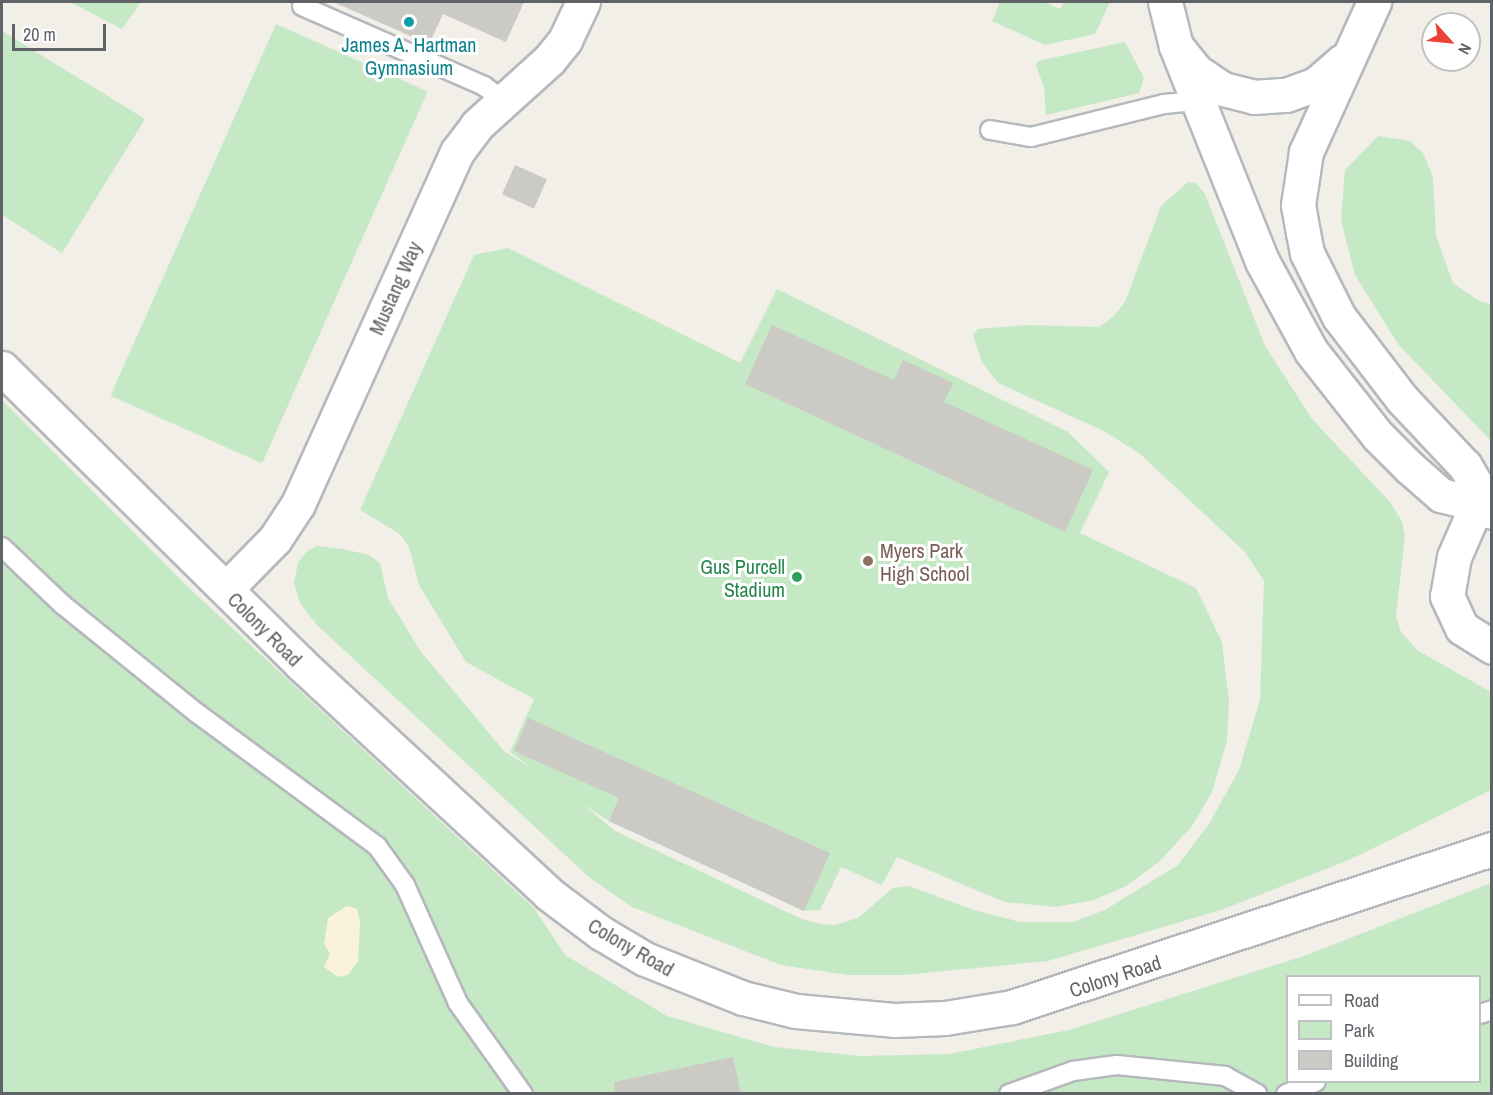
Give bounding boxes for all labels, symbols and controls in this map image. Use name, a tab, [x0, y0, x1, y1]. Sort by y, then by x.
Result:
scale bar	[15, 12, 110, 50]
north arrow	[1421, 12, 1481, 72]
marker: James A. Hartman Gymnasium	[402, 15, 416, 29]
text: 20 m	[23, 22, 56, 47]
place label: James A. Hartman Gymnasium	[341, 32, 477, 79]
text: N	[1453, 40, 1477, 58]
street label: Mustang Way	[364, 238, 426, 338]
place label: Myers Park High School	[880, 538, 969, 585]
place label: Gus Purcell Stadium	[700, 554, 785, 601]
marker: Myers Park High School	[861, 554, 875, 568]
marker: Gus Purcell Stadium	[790, 570, 804, 584]
street label: Colony Road	[223, 587, 307, 671]
street label: Colony Road	[584, 913, 678, 981]
street label: Colony Road	[1066, 950, 1164, 1002]
legend	[1286, 975, 1481, 1083]
text: Road	[1344, 988, 1379, 1013]
text: Park	[1344, 1018, 1374, 1043]
text: Building	[1344, 1048, 1398, 1073]

